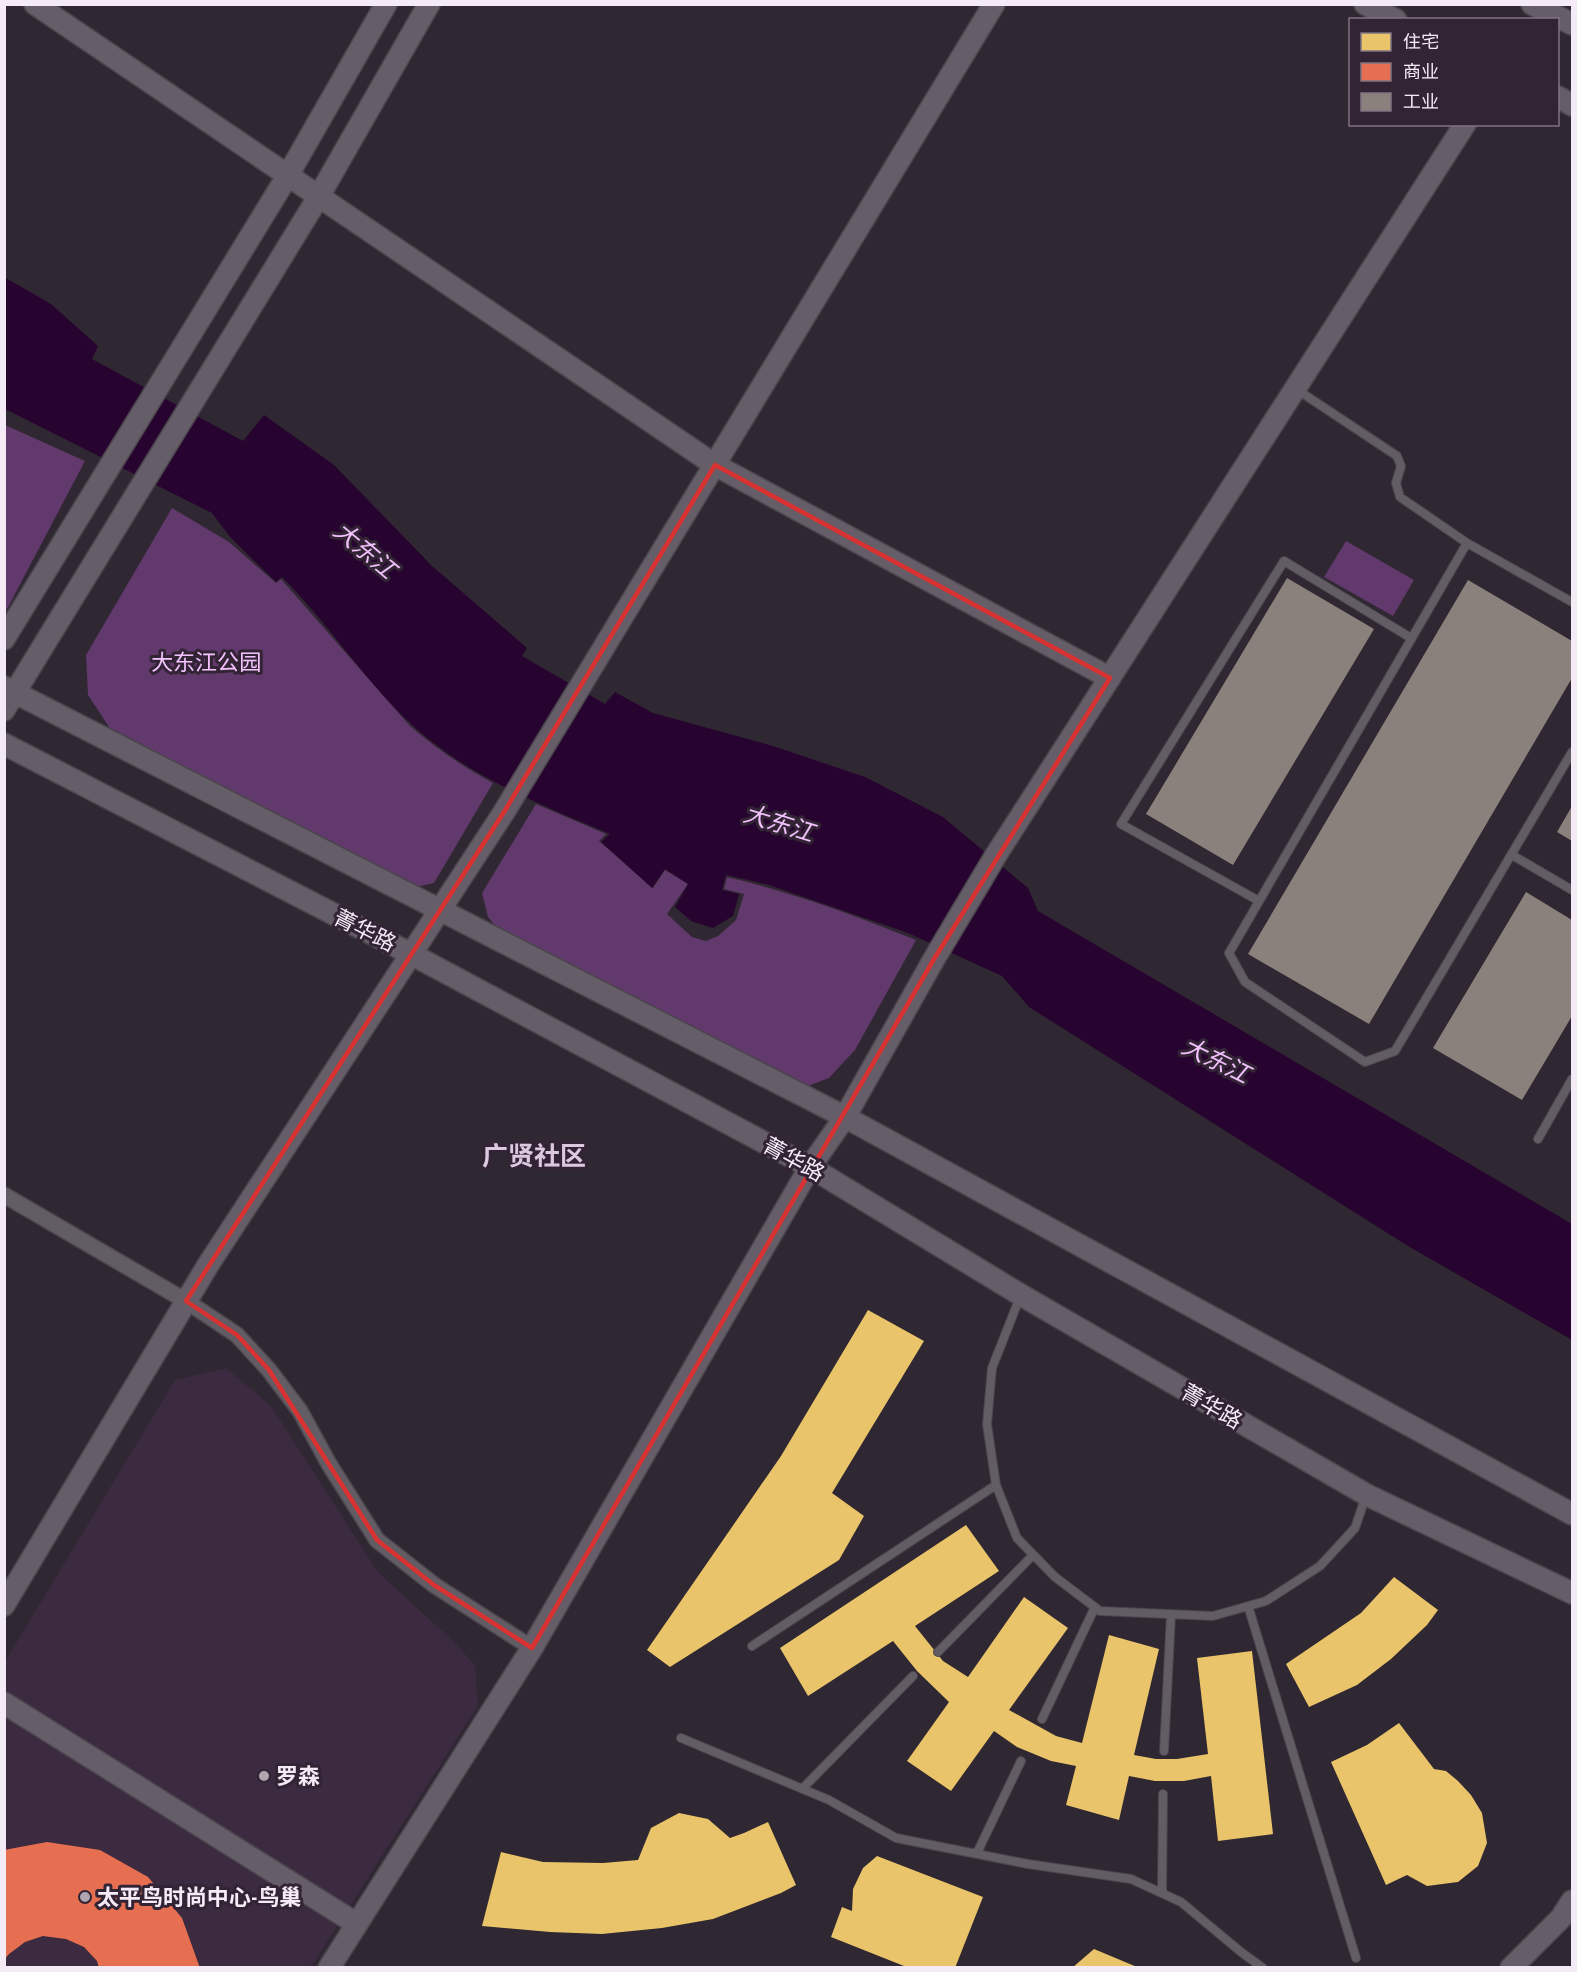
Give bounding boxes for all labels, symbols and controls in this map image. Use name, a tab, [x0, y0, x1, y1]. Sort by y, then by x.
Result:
legend	[1349, 18, 1559, 126]
text: 住宅	[1403, 30, 1439, 53]
text: 商业	[1403, 60, 1439, 83]
text: 工业	[1403, 90, 1439, 113]
water label: 大东江	[327, 515, 405, 587]
park label: 大东江公园	[151, 648, 261, 676]
water label: 大东江	[740, 798, 821, 849]
street label: 菁华路	[329, 903, 401, 957]
water label: 大东江	[1177, 1030, 1258, 1091]
street label: 菁华路	[758, 1131, 830, 1187]
district label: 广贤社区	[482, 1139, 586, 1172]
street label: 菁华路	[1176, 1377, 1248, 1435]
place label: 罗森	[276, 1762, 320, 1790]
marker: 罗森	[257, 1769, 271, 1783]
place label: 太平鸟时尚中心-鸟巢	[97, 1883, 302, 1911]
marker: 太平鸟时尚中心-鸟巢	[78, 1890, 92, 1904]

